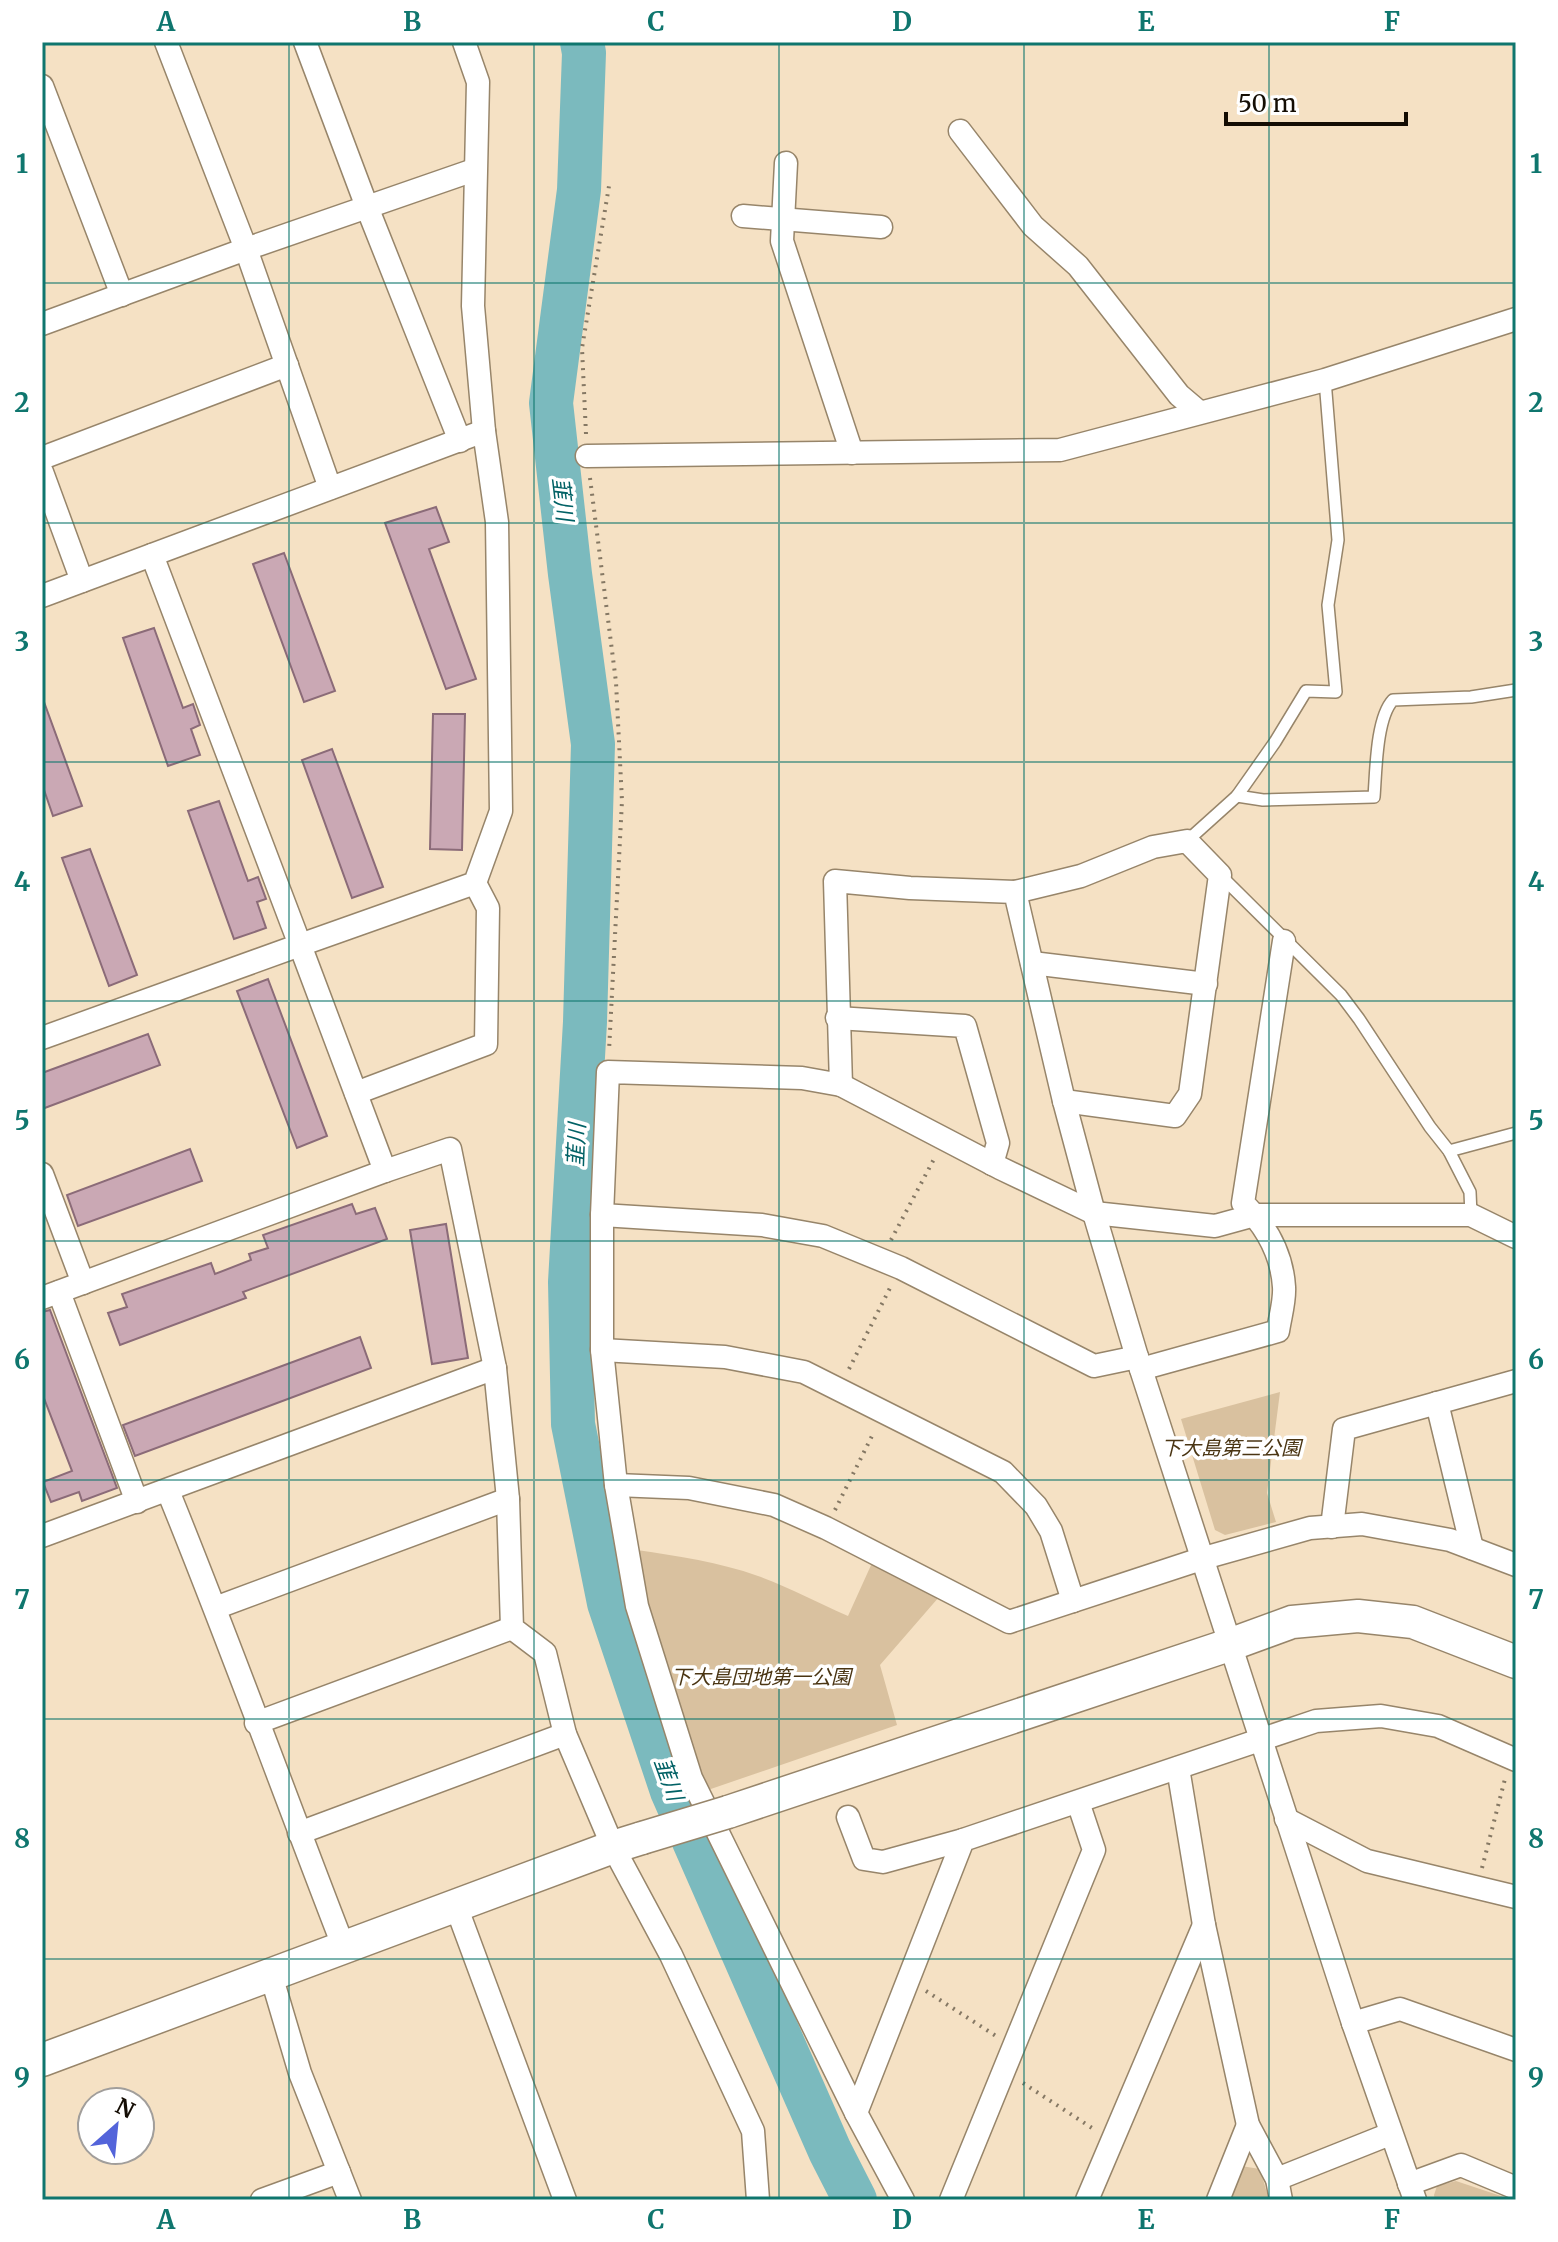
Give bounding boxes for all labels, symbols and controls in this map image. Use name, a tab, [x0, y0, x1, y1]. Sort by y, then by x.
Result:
text: A	[156, 5, 176, 38]
text: B	[403, 5, 421, 38]
text: C	[647, 5, 665, 38]
text: D	[892, 5, 912, 38]
text: E	[1138, 5, 1155, 38]
text: F	[1384, 5, 1400, 38]
scale bar	[1226, 76, 1406, 126]
text: 50 m	[1238, 88, 1297, 119]
text: 1	[16, 147, 28, 180]
text: 1	[1530, 147, 1542, 180]
text: 2	[14, 386, 30, 419]
text: 2	[1528, 386, 1544, 419]
water label: 韮川	[546, 475, 580, 525]
text: 3	[15, 625, 29, 658]
text: 3	[1529, 625, 1543, 658]
text: 4	[14, 865, 31, 898]
text: 4	[1528, 865, 1545, 898]
text: 5	[14, 1104, 30, 1137]
text: 5	[1528, 1104, 1544, 1137]
water label: 韮川	[561, 1121, 591, 1167]
text: 6	[14, 1343, 30, 1376]
text: 6	[1528, 1343, 1544, 1376]
park label: 下大島第三公園	[1161, 1435, 1304, 1460]
text: 7	[14, 1583, 30, 1616]
text: 7	[1528, 1583, 1544, 1616]
park label: 下大島団地第一公園	[671, 1664, 854, 1689]
water label: 韮川	[648, 1754, 690, 1806]
text: 8	[14, 1822, 30, 1855]
text: 8	[1528, 1822, 1544, 1855]
text: 9	[14, 2061, 30, 2094]
text: 9	[1528, 2061, 1544, 2094]
north arrow	[76, 2086, 156, 2166]
text: N	[111, 2092, 140, 2125]
text: A	[156, 2203, 176, 2236]
text: B	[403, 2203, 421, 2236]
text: C	[647, 2203, 665, 2236]
text: D	[892, 2203, 912, 2236]
text: E	[1138, 2203, 1155, 2236]
text: F	[1384, 2203, 1400, 2236]

